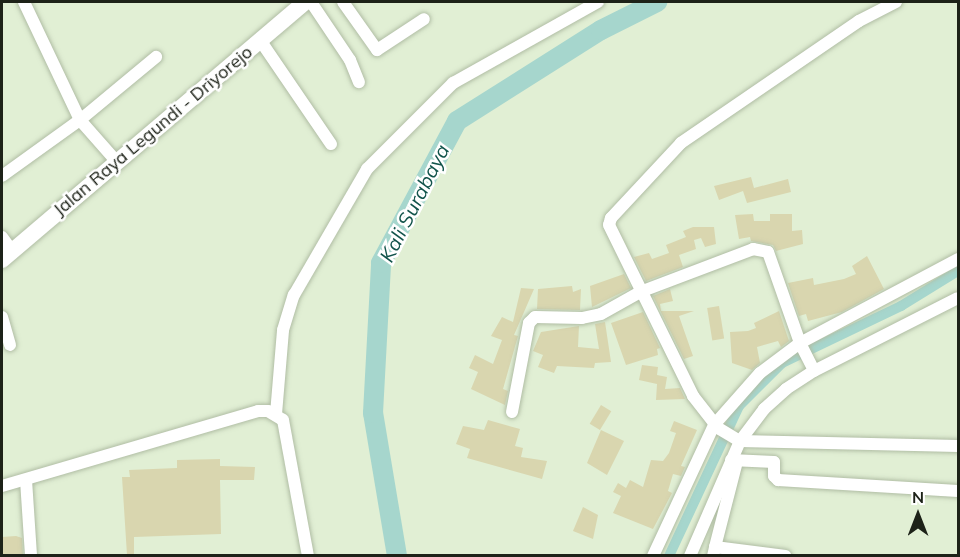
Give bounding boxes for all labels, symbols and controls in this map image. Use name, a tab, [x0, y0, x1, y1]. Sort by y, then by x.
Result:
street label: Jalan Raya Legundi - Driyorejo	[49, 41, 257, 221]
water label: Kali Surabaya	[374, 140, 454, 266]
north arrow	[888, 485, 948, 545]
text: N	[912, 487, 924, 507]

